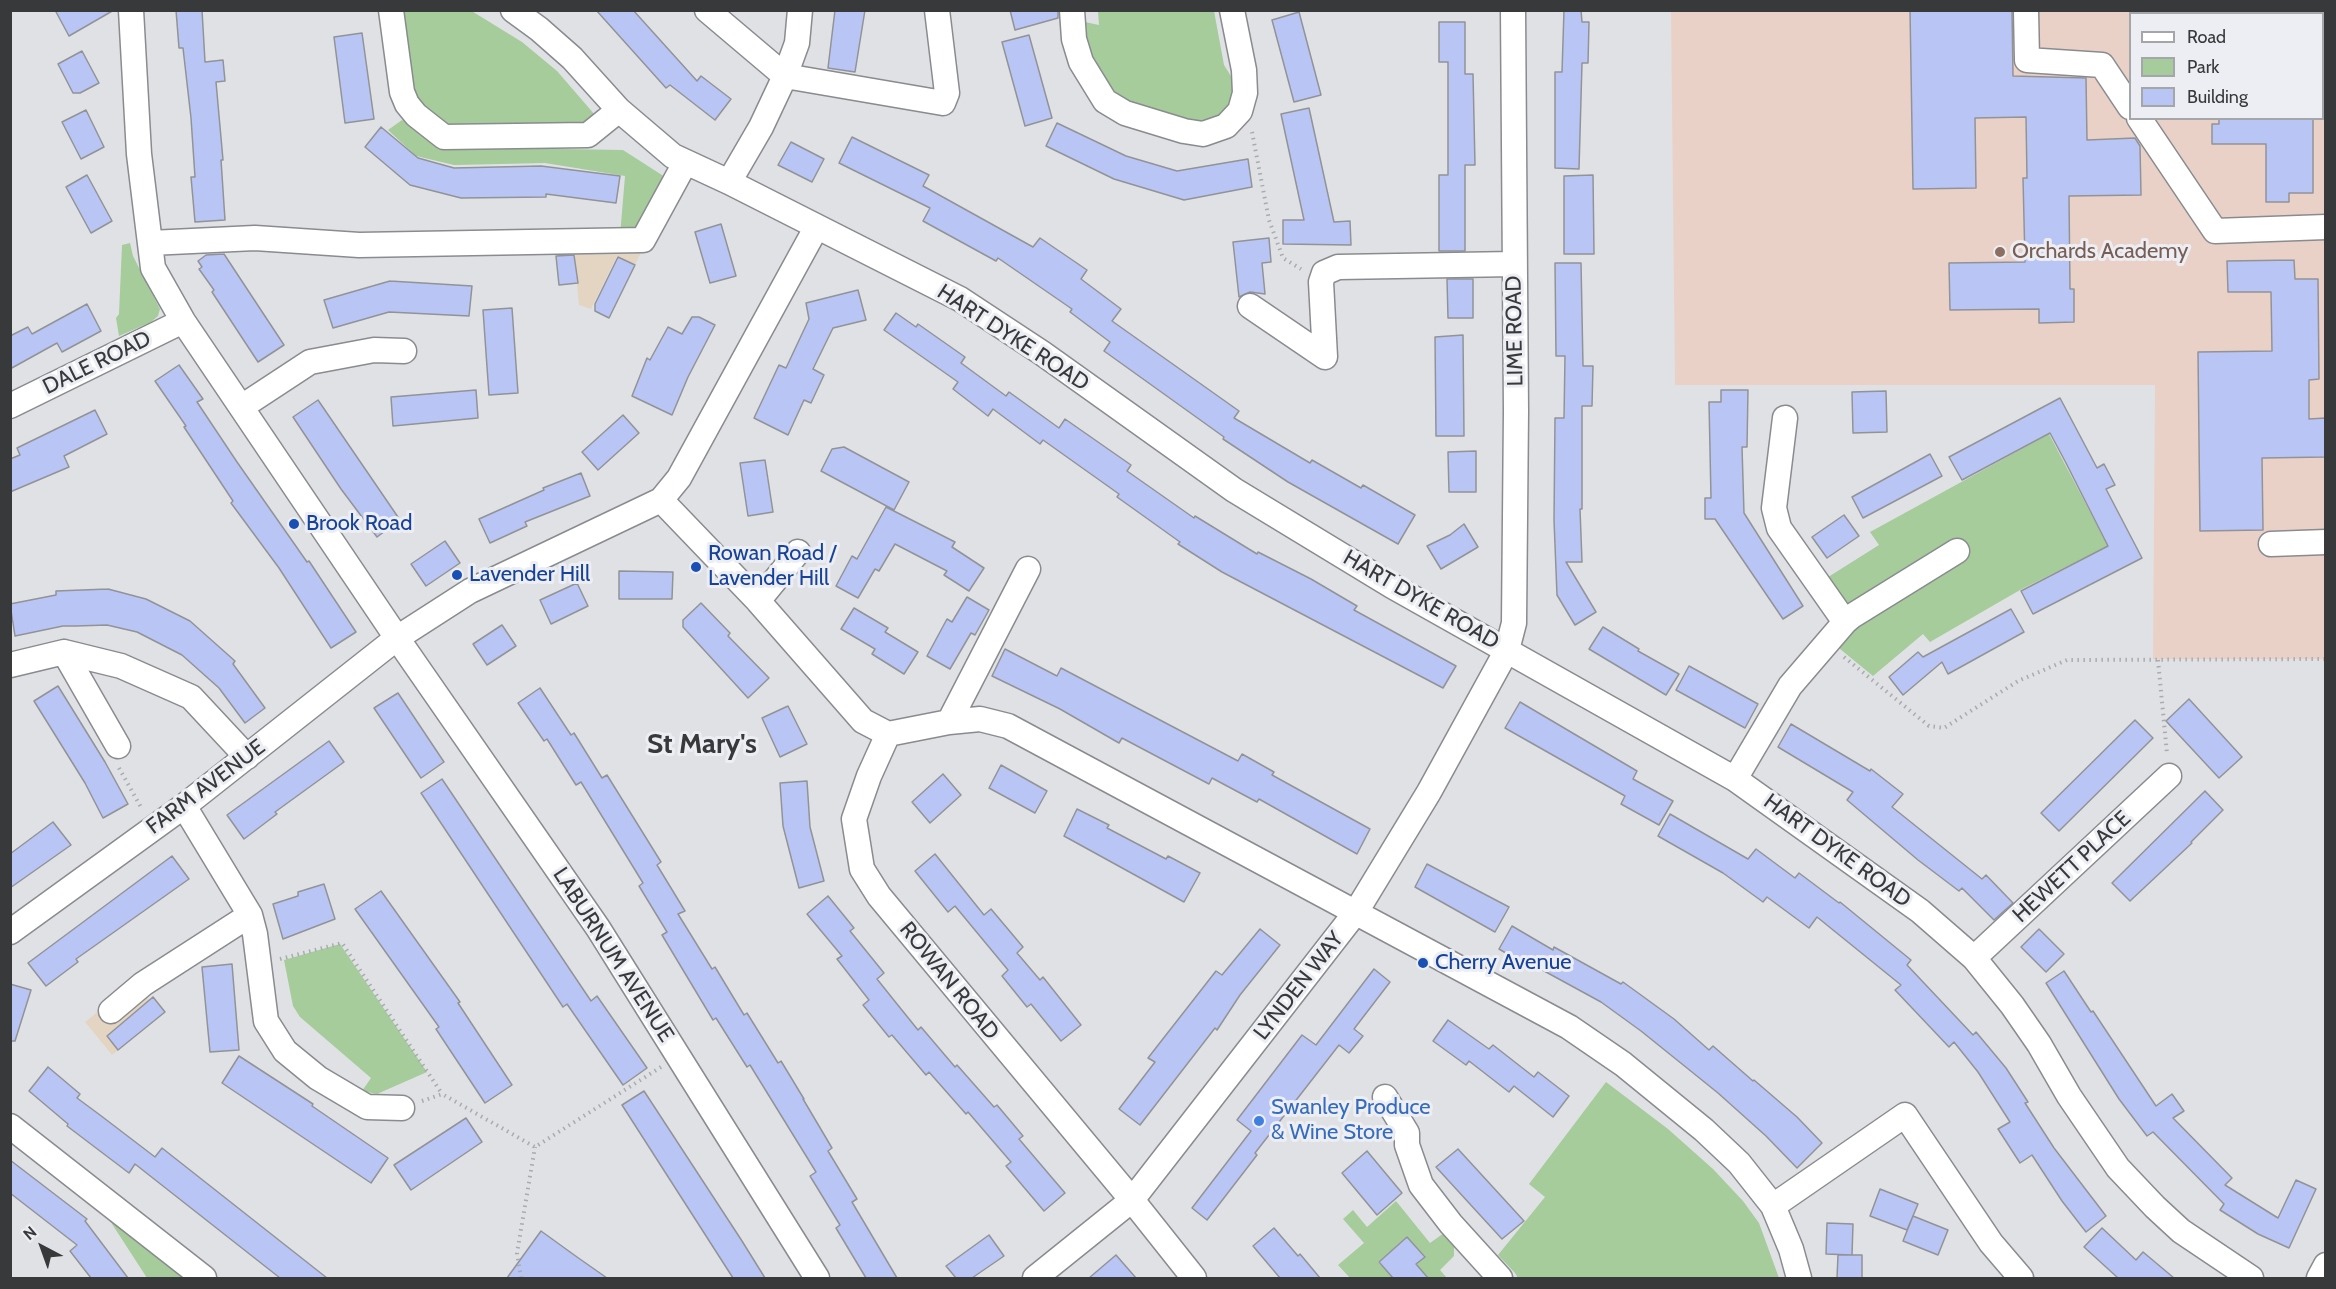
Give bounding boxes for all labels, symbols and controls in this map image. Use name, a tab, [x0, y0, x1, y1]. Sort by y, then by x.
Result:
legend	[2129, 12, 2324, 120]
text: Road	[2187, 26, 2226, 48]
text: Park	[2187, 56, 2219, 78]
text: Building	[2187, 86, 2248, 108]
place label: Orchards Academy	[2012, 239, 2188, 265]
marker: Orchards Academy	[1993, 245, 2007, 259]
street label: LIME ROAD	[1501, 275, 1529, 387]
street label: HART DYKE ROAD	[932, 279, 1094, 397]
street label: DALE ROAD	[39, 326, 155, 400]
place label: Brook Road	[306, 511, 412, 537]
marker: Brook Road	[287, 517, 301, 531]
place label: Rowan Road / Lavender Hill	[708, 541, 836, 592]
street label: HART DYKE ROAD	[1338, 545, 1504, 655]
marker: Rowan Road / Lavender Hill	[689, 560, 703, 574]
place label: Lavender Hill	[469, 562, 590, 588]
marker: Lavender Hill	[450, 568, 464, 582]
district label: St Mary's	[647, 728, 757, 762]
street label: FARM AVENUE	[141, 734, 271, 840]
street label: HART DYKE ROAD	[1758, 789, 1916, 913]
street label: HEWETT PLACE	[2007, 806, 2137, 928]
street label: LABURNUM AVENUE	[547, 863, 679, 1047]
street label: ROWAN ROAD	[894, 917, 1004, 1045]
street label: LYNDEN WAY	[1249, 927, 1349, 1045]
place label: Cherry Avenue	[1435, 950, 1571, 976]
marker: Cherry Avenue	[1416, 956, 1430, 970]
place label: Swanley Produce & Wine Store	[1271, 1095, 1431, 1146]
marker: Swanley Produce & Wine Store	[1252, 1114, 1266, 1128]
north arrow	[12, 1217, 72, 1277]
text: N	[19, 1222, 40, 1244]

